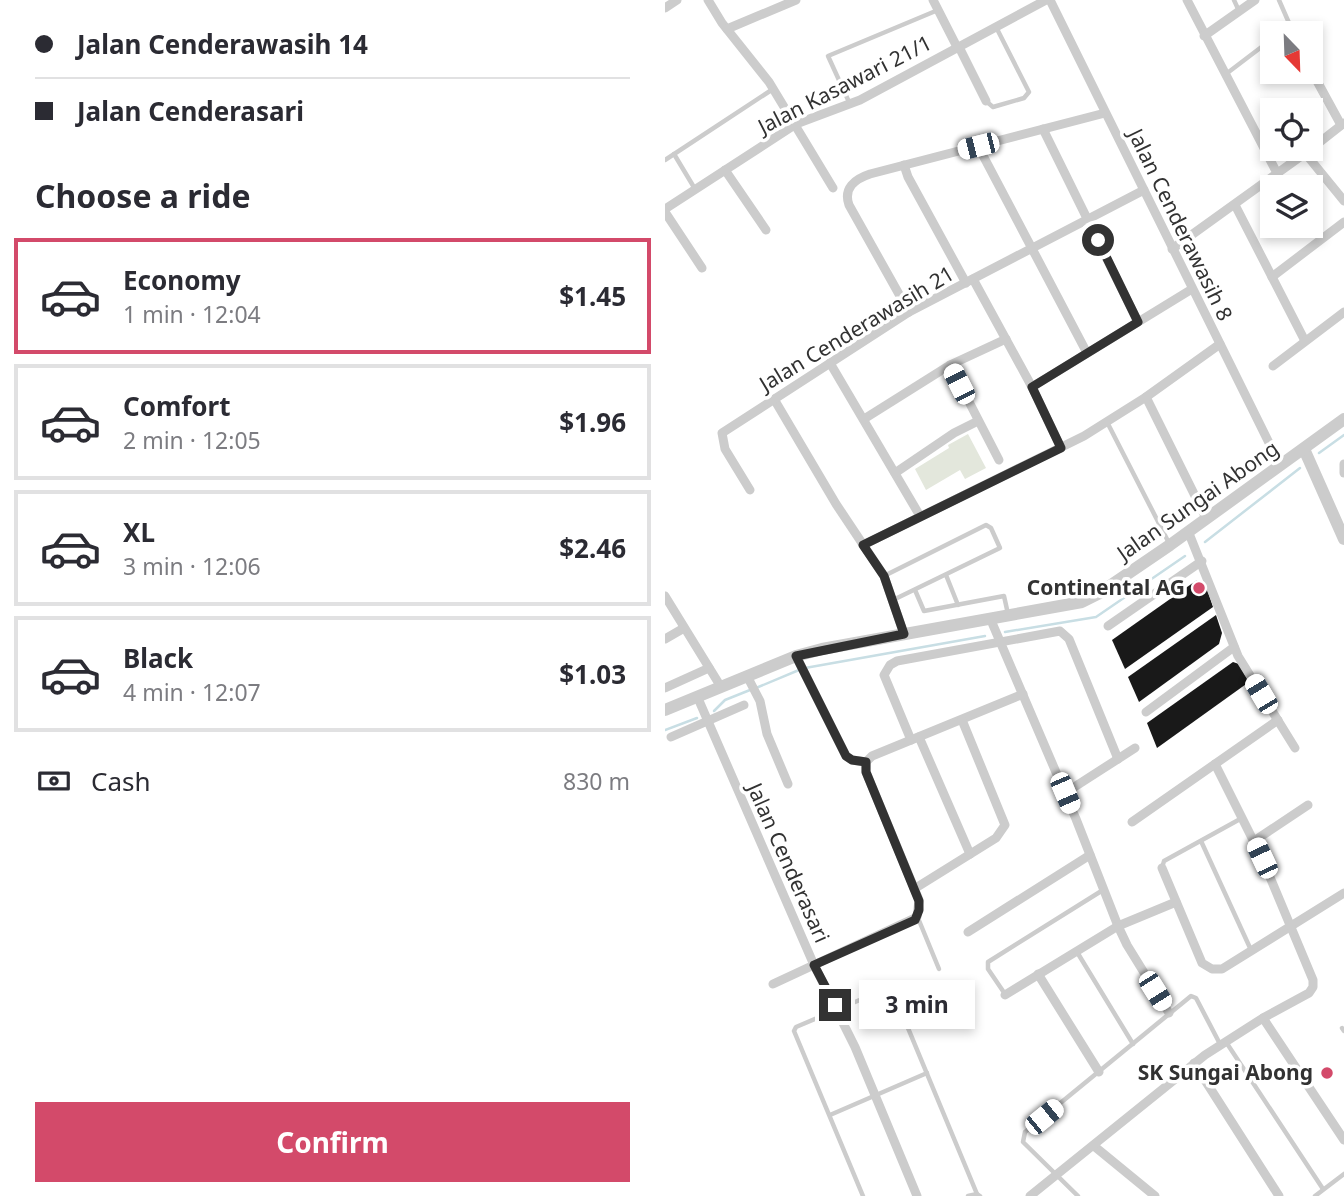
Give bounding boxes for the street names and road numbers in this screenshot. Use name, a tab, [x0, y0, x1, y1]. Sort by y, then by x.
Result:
street label: Jalan Kasawari 21/1	[751, 28, 936, 141]
street label: Jalan Cenderawasih 8	[1121, 122, 1240, 325]
street label: Jalan Cenderawasih 21	[752, 259, 959, 398]
street label: Jalan Sungai Abong	[1109, 434, 1284, 568]
street label: Jalan Cenderasari	[740, 777, 837, 947]

